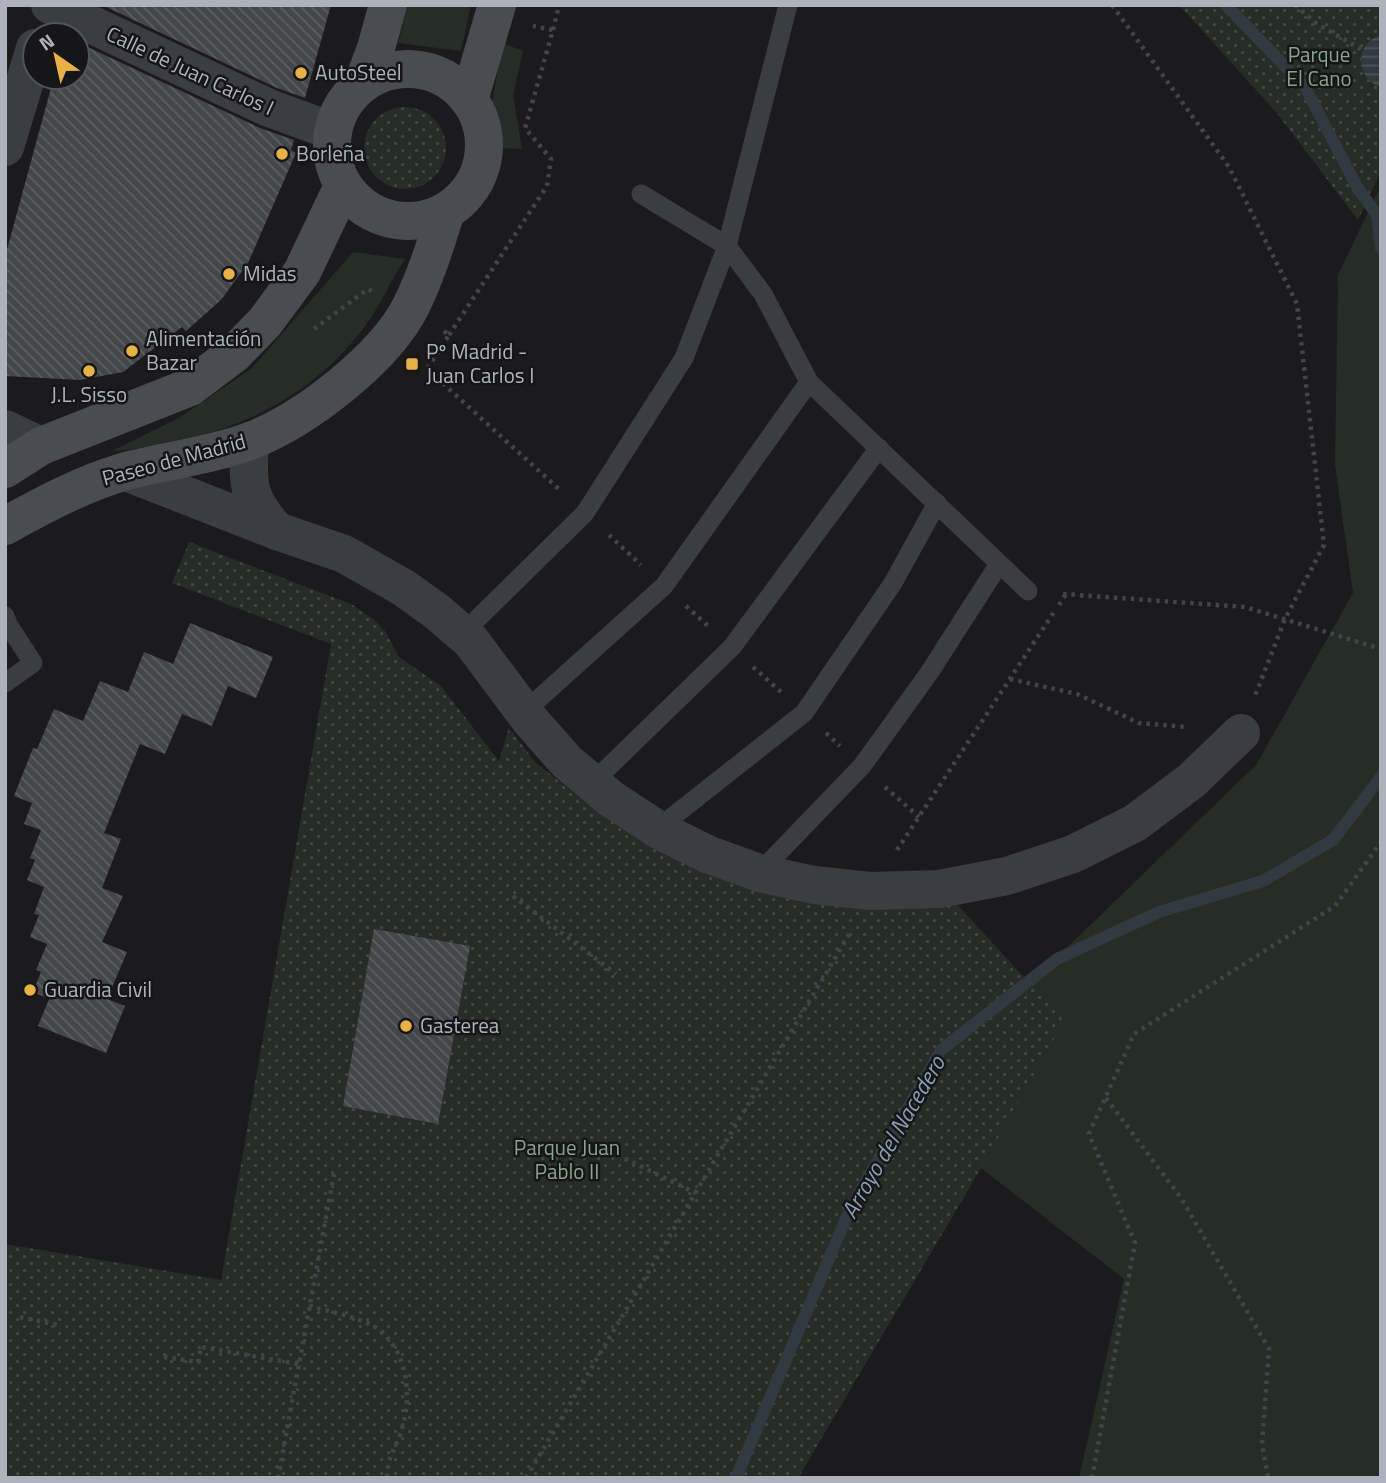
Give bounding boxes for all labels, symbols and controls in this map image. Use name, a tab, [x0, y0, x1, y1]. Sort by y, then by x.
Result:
street label: Calle de Juan Carlos I	[101, 17, 279, 123]
north arrow	[21, 21, 91, 91]
text: N	[33, 26, 60, 57]
park label: Parque El Cano	[1286, 38, 1352, 94]
place label: AutoSteel	[315, 56, 402, 88]
marker: AutoSteel	[293, 65, 309, 81]
place label: Borleña	[296, 137, 365, 169]
marker: Borleña	[274, 146, 290, 162]
place label: Midas	[243, 257, 297, 289]
marker: Midas	[221, 266, 237, 282]
place label: Alimentación Bazar	[146, 322, 261, 378]
place label: Pº Madrid - Juan Carlos I	[426, 335, 534, 391]
marker: Alimentación Bazar	[124, 343, 140, 359]
marker: Pº Madrid - Juan Carlos I	[404, 356, 420, 372]
marker: J.L. Sisso	[81, 363, 97, 379]
place label: J.L. Sisso	[51, 378, 127, 410]
street label: Paseo de Madrid	[98, 424, 249, 494]
place label: Guardia Civil	[44, 973, 152, 1005]
marker: Guardia Civil	[22, 982, 38, 998]
place label: Gasterea	[420, 1009, 500, 1041]
marker: Gasterea	[398, 1018, 414, 1034]
water label: Arroyo del Nacedero	[832, 1048, 954, 1225]
park label: Parque Juan Pablo II	[514, 1131, 620, 1187]

